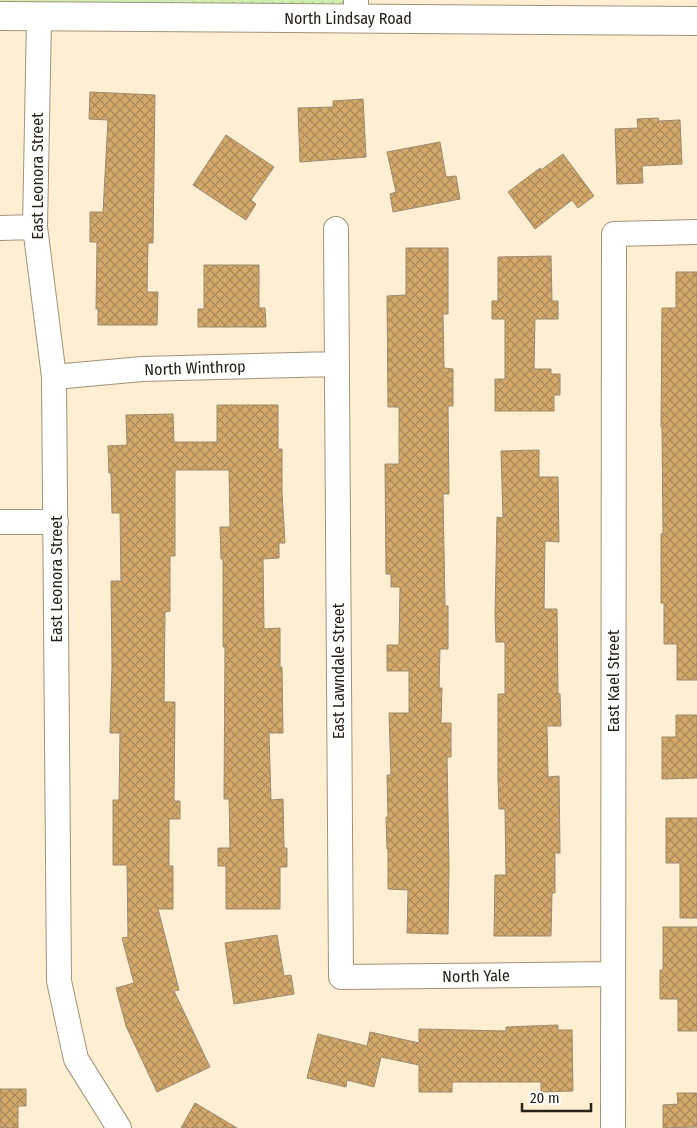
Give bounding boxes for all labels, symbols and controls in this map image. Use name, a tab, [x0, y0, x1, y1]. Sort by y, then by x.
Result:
street label: North Lindsay Road	[284, 9, 412, 28]
street label: East Leonora Street	[28, 112, 47, 239]
street label: North Winthrop	[144, 357, 246, 379]
street label: East Leonora Street	[47, 515, 66, 642]
street label: East Lawndale Street	[329, 602, 348, 739]
street label: East Kael Street	[604, 629, 623, 732]
street label: North Yale	[442, 966, 510, 986]
scale bar	[522, 1080, 591, 1112]
text: 20 m	[530, 1089, 560, 1107]

